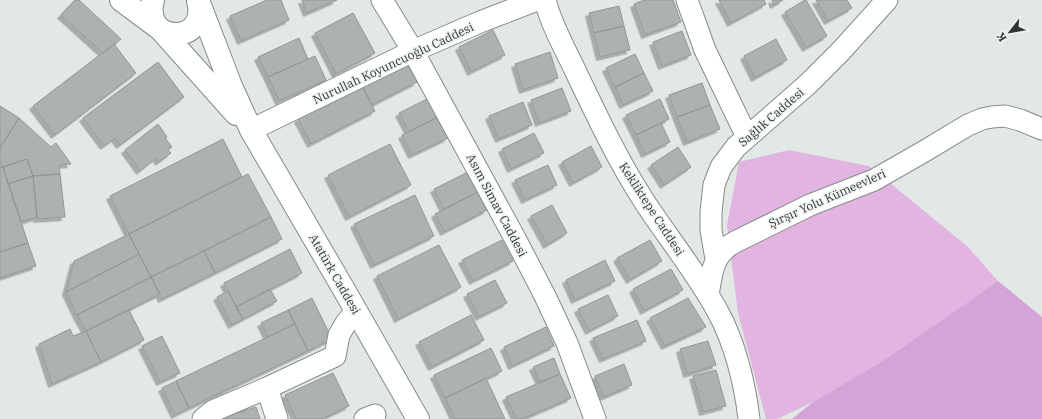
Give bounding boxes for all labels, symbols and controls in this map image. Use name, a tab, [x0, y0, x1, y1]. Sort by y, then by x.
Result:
north arrow	[990, 12, 1030, 52]
street label: Nurullah Koyuncuoğlu Caddesi	[310, 19, 476, 107]
text: K	[993, 29, 1010, 44]
street label: Sağlık Caddesi	[735, 84, 807, 150]
street label: Asım Simav Caddesi	[463, 151, 531, 259]
street label: Kekliktepe Caddesi	[616, 160, 688, 259]
street label: Şırşır Yolu Kümeevleri	[766, 165, 888, 231]
street label: Atatürk Caddesi	[306, 231, 364, 317]

